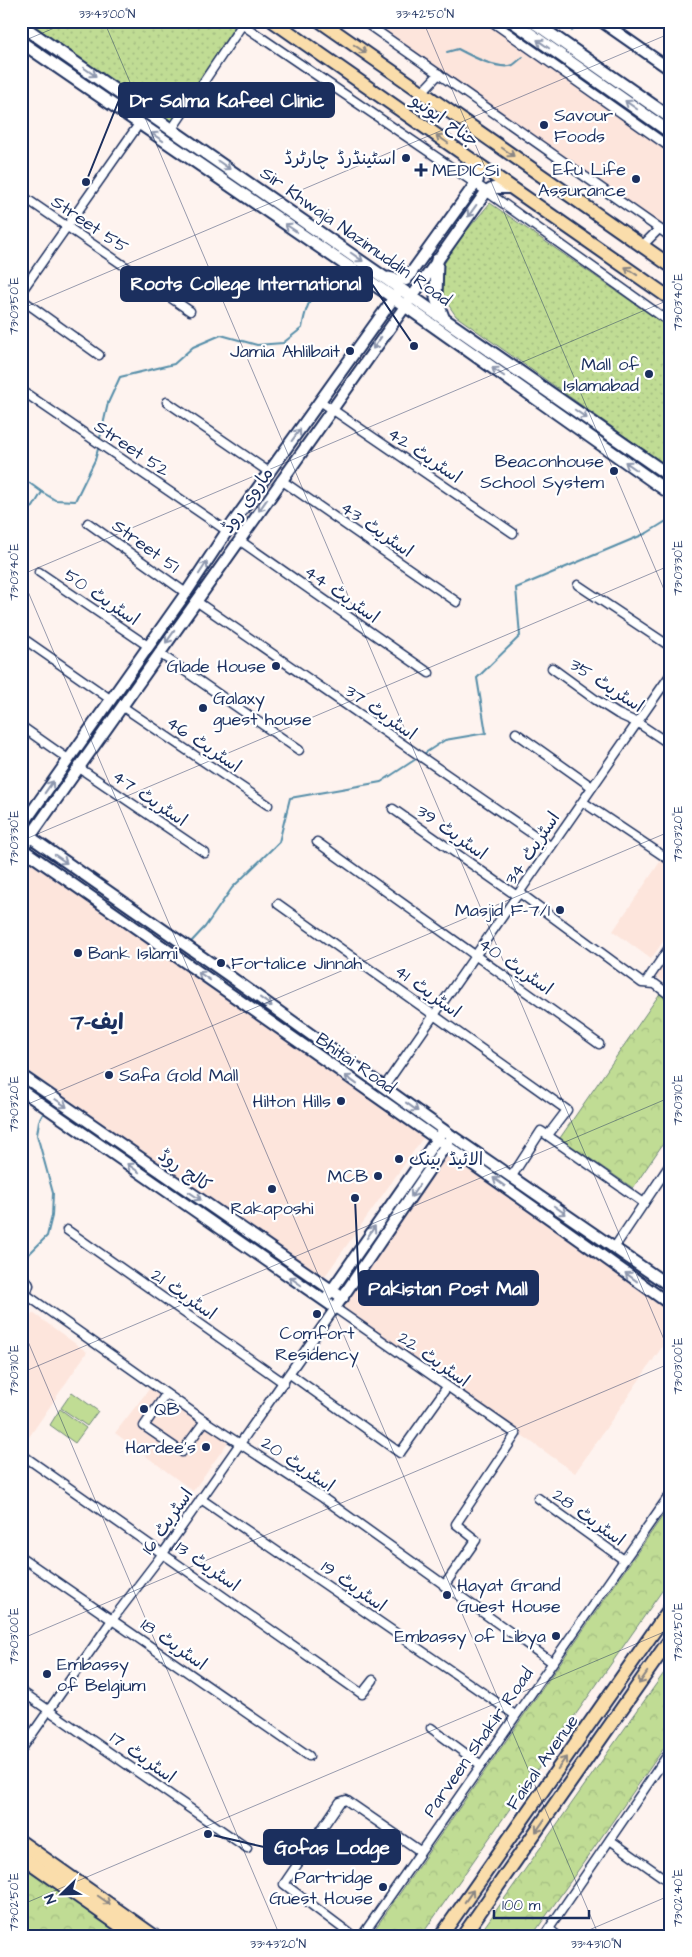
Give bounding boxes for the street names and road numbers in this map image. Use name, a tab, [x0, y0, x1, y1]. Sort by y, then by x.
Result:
street label: جناح ایونیو	[405, 87, 484, 153]
street label: Sir Khwaja Nazimuddin Road	[255, 161, 456, 312]
street label: Street 55	[46, 189, 133, 260]
street label: Street 52	[89, 414, 175, 483]
street label: اسٹریٹ 42	[383, 421, 467, 489]
street label: ماروی روڈ	[216, 462, 279, 538]
street label: اسٹریٹ 43	[335, 495, 418, 564]
street label: Street 51	[107, 513, 185, 579]
street label: اسٹریٹ 44	[299, 559, 384, 629]
street label: اسٹریٹ 50	[59, 563, 144, 632]
street label: اسٹریٹ 35	[565, 652, 649, 719]
street label: اسٹریٹ 37	[340, 679, 422, 746]
street label: اسٹریٹ 46	[161, 710, 246, 779]
street label: اسٹریٹ 47	[107, 764, 192, 833]
street label: اسٹریٹ 39	[411, 799, 492, 866]
street label: اسٹریٹ 34	[499, 807, 566, 890]
street label: اسٹریٹ 40	[473, 932, 558, 1001]
street label: اسٹریٹ 41	[389, 959, 466, 1024]
street label: Bhitai Road	[311, 1027, 401, 1100]
street label: کالج روڈ	[153, 1143, 217, 1198]
street label: اسٹریٹ 21	[146, 1263, 221, 1326]
street label: اسٹریٹ 22	[393, 1325, 475, 1393]
street label: اسٹریٹ 20	[256, 1431, 339, 1498]
street label: اسٹریٹ 16	[135, 1483, 199, 1559]
street label: اسٹریٹ 28	[547, 1483, 630, 1552]
street label: اسٹریٹ 13	[170, 1535, 245, 1598]
street label: اسٹریٹ 19	[316, 1555, 391, 1618]
street label: اسٹریٹ 18	[135, 1612, 212, 1676]
street label: Parveen Shakir Road	[417, 1662, 540, 1822]
street label: Faisal Avenue	[500, 1709, 585, 1815]
street label: اسٹریٹ 17	[105, 1726, 181, 1789]

